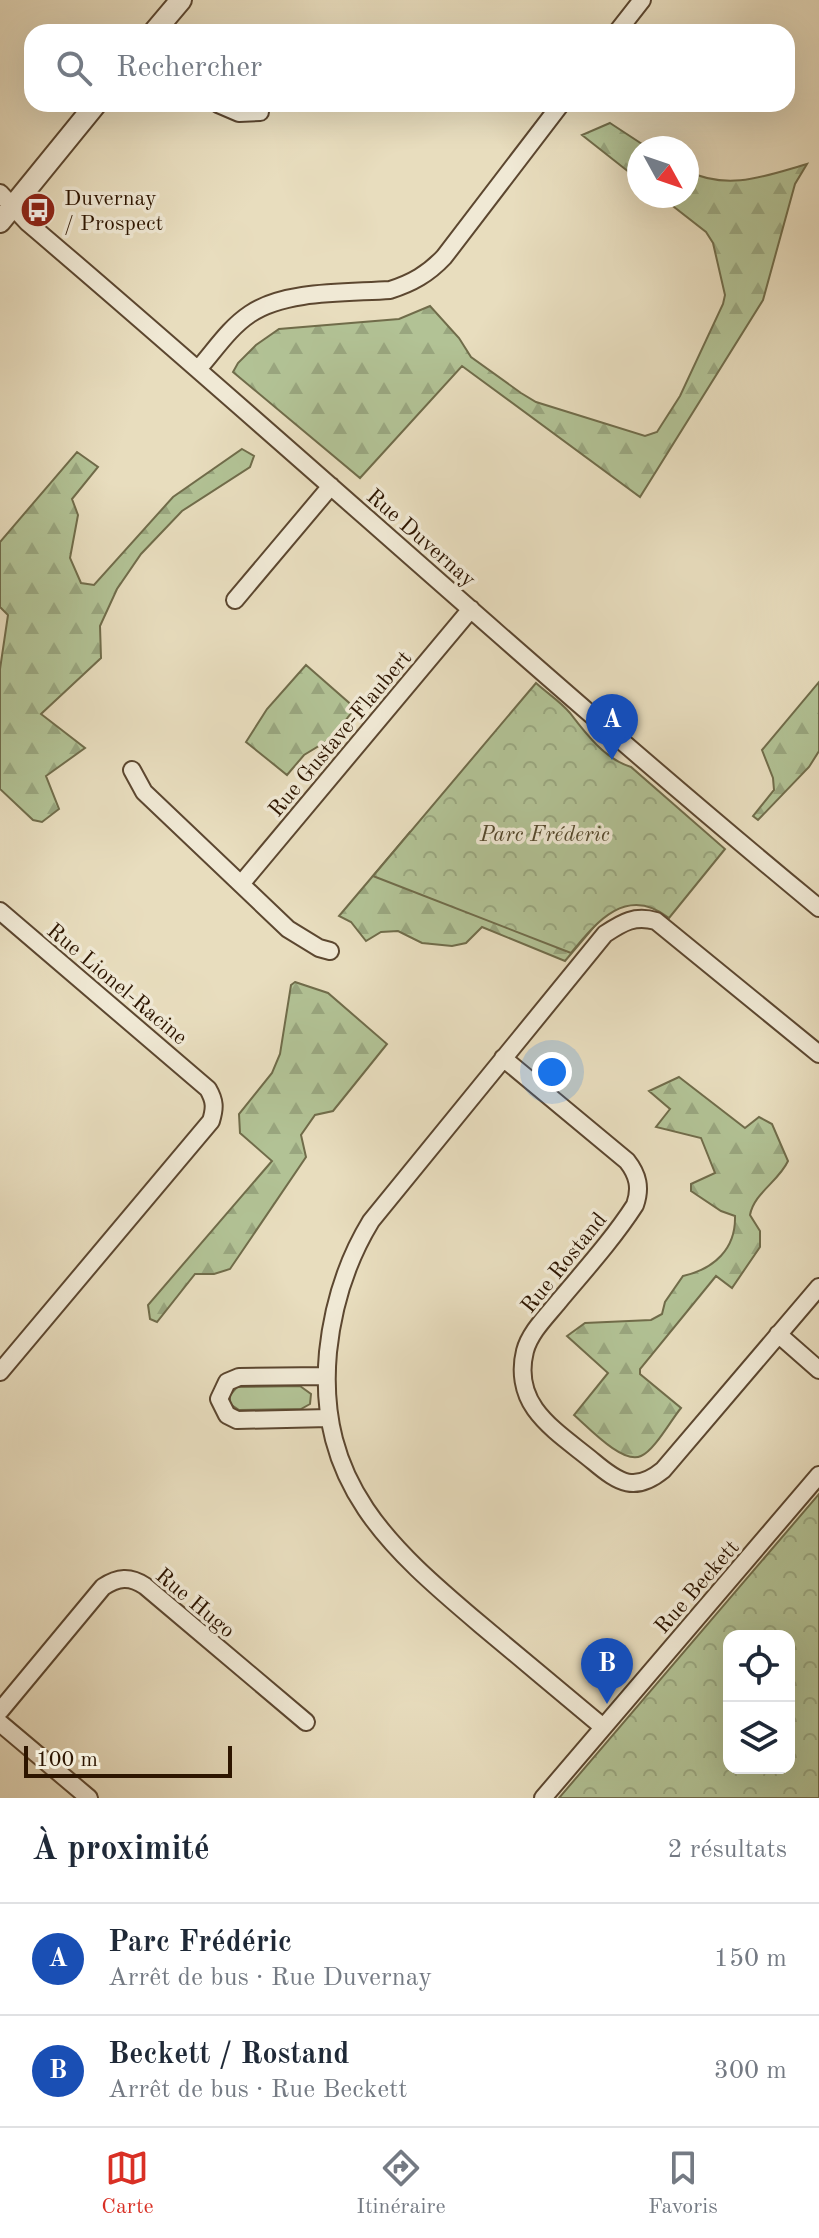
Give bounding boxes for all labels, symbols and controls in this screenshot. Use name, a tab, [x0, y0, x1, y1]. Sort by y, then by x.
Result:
search box	[24, 24, 795, 112]
icon: search	[52, 46, 96, 90]
text: Rechercher	[116, 53, 262, 83]
north arrow	[627, 136, 699, 208]
place label: Duvernay / Prospect	[64, 188, 163, 235]
bus stop icon: Duvernay / Prospect	[19, 191, 57, 229]
street label: Rue Duvernay	[362, 485, 480, 592]
street label: Rue Gustave-Flaubert	[265, 647, 416, 821]
pin: A	[586, 694, 638, 760]
park label: Parc Fréderic	[479, 824, 610, 846]
street label: Rue Lionel-Racine	[42, 920, 191, 1049]
your location	[532, 1052, 572, 1092]
street label: Rue Rostand	[518, 1209, 611, 1318]
street label: Rue Beckett	[651, 1536, 744, 1638]
street label: Rue Hugo	[151, 1564, 238, 1643]
map controls	[723, 1630, 795, 1774]
button: locate	[723, 1630, 795, 1702]
pin: B	[581, 1638, 633, 1704]
button: layers	[723, 1702, 795, 1774]
scale bar	[24, 1742, 232, 1778]
text: 100 m	[36, 1749, 98, 1771]
text: À proximité	[32, 1833, 210, 1867]
text: 2 résultats	[668, 1837, 787, 1863]
text: Parc Frédéric	[108, 1928, 292, 1958]
text: A	[48, 1946, 68, 1972]
text: 150 m	[714, 1946, 787, 1972]
text: Arrêt de bus · Rue Duvernay	[108, 1965, 432, 1991]
text: Beckett / Rostand	[108, 2040, 350, 2070]
text: B	[49, 2058, 67, 2084]
text: 300 m	[714, 2058, 787, 2084]
text: Arrêt de bus · Rue Beckett	[108, 2077, 407, 2103]
tab: Carte	[101, 2146, 154, 2221]
tab: Itinéraire	[356, 2146, 446, 2221]
tab: Favoris	[648, 2146, 718, 2221]

